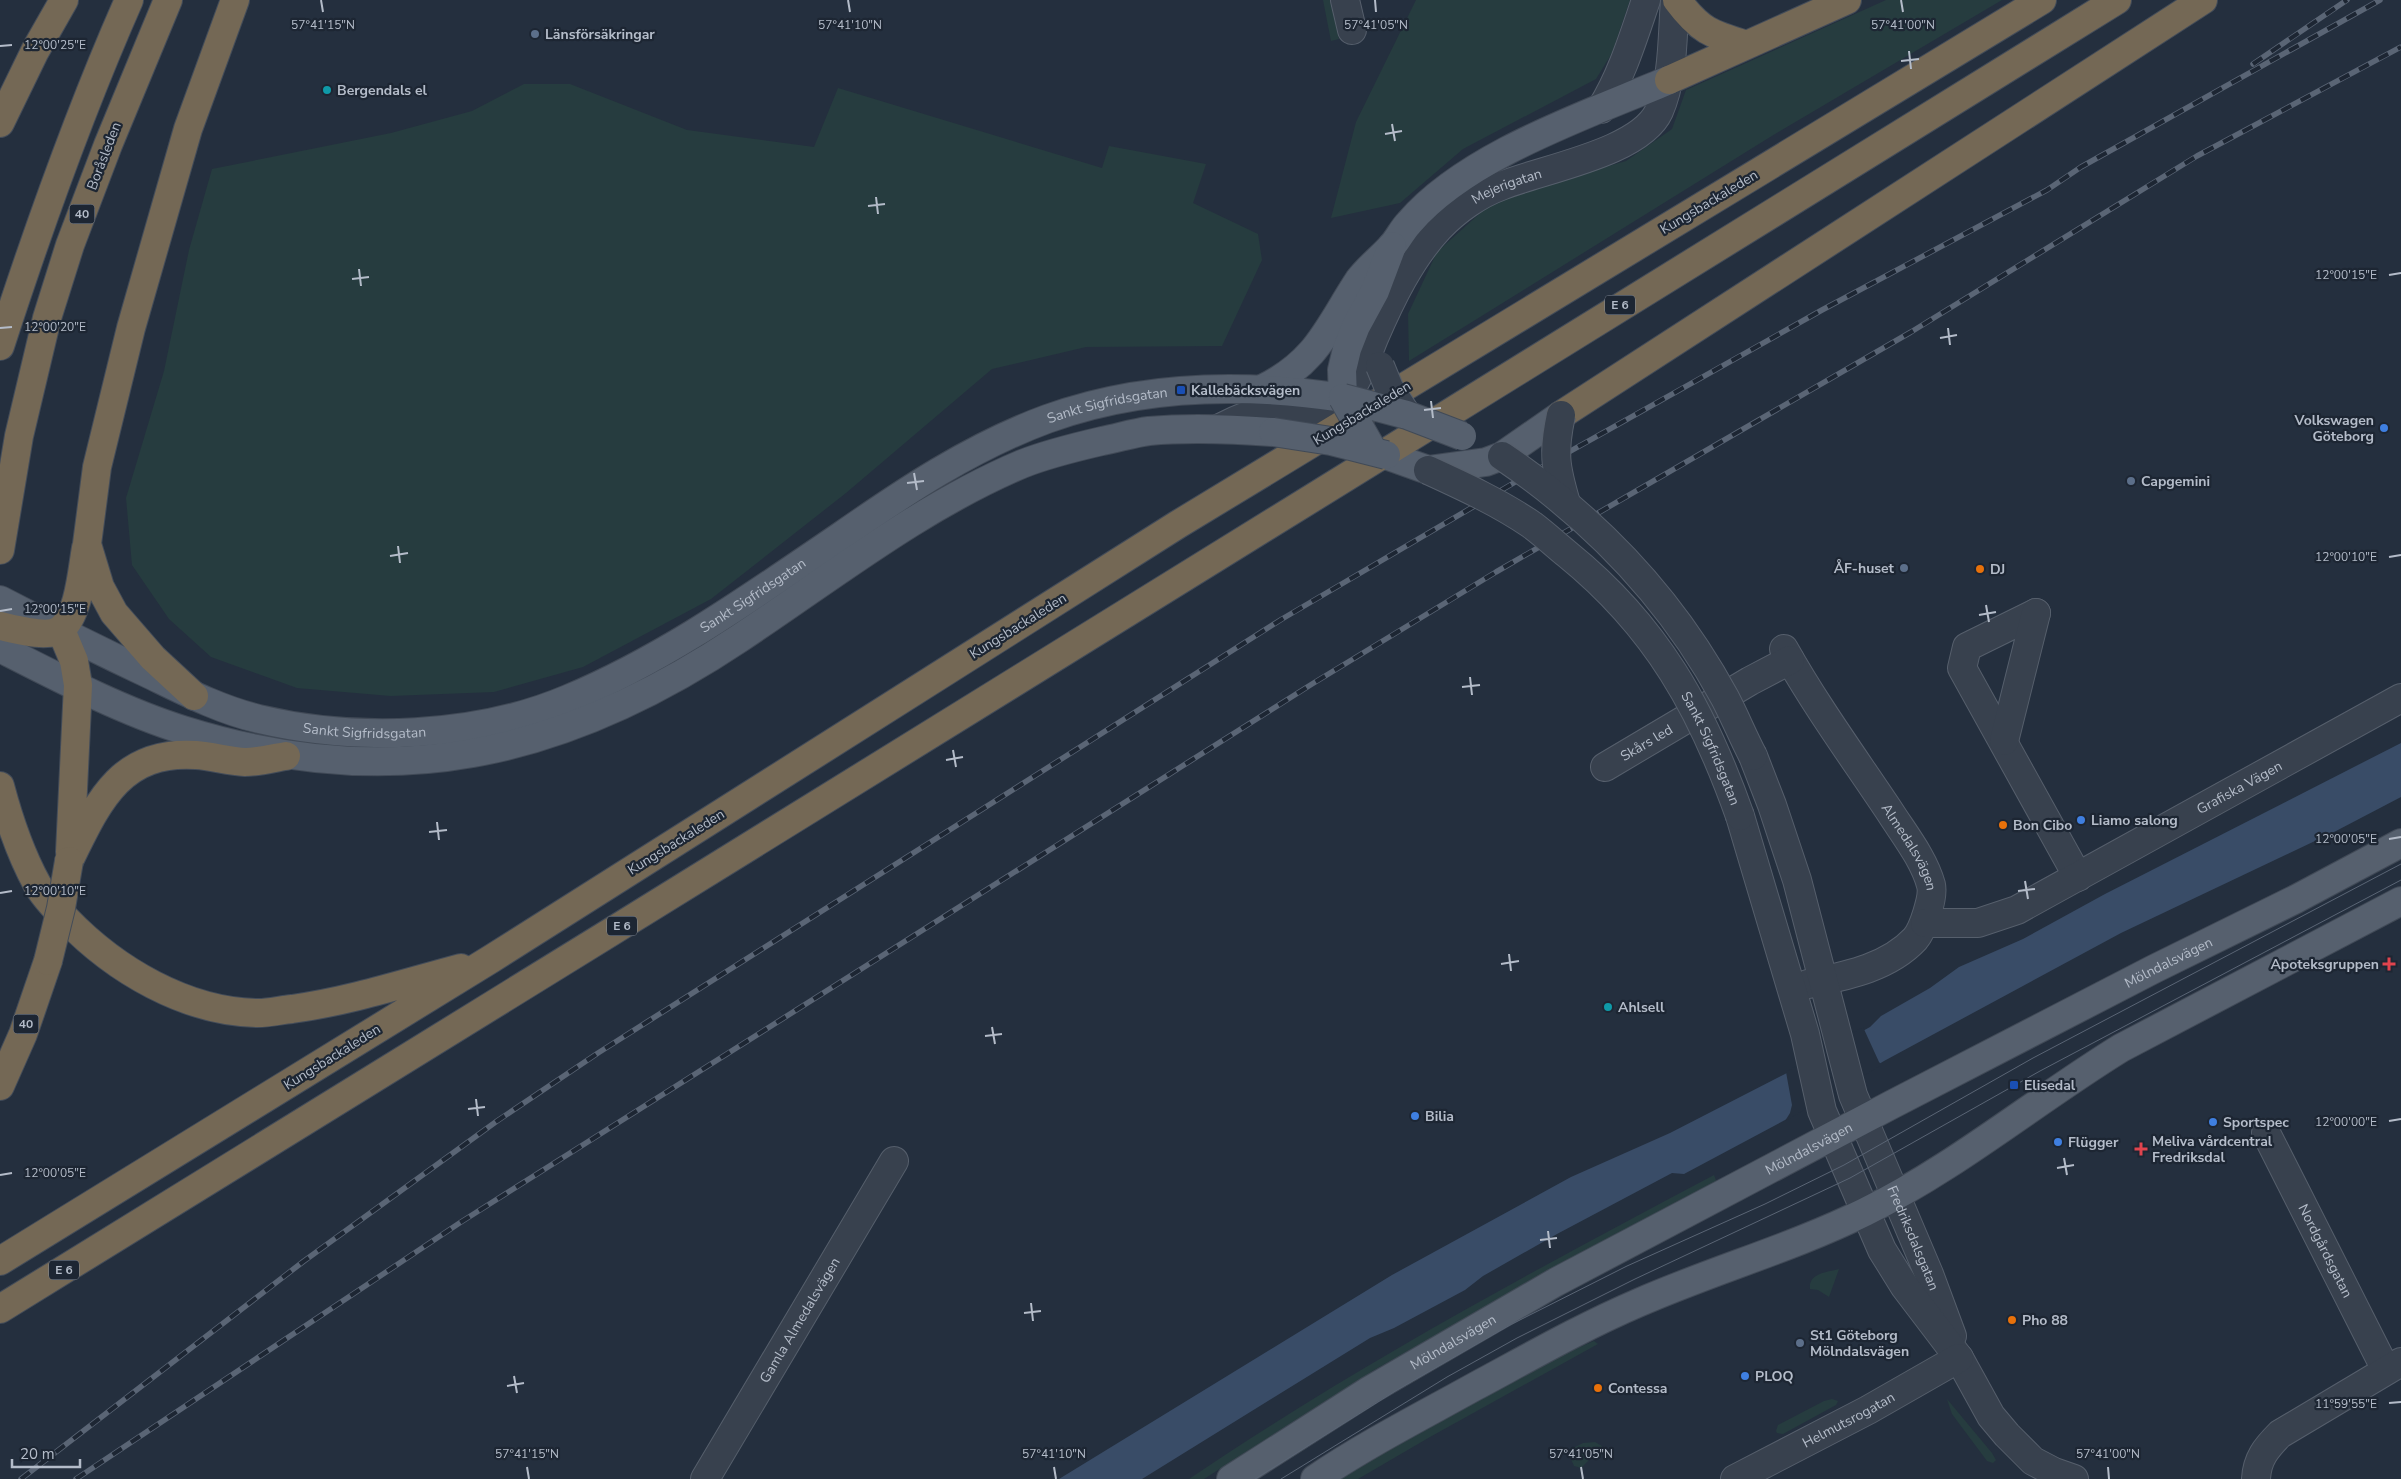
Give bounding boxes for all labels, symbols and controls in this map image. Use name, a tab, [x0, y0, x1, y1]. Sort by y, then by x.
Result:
text: 57°41'15"N	[291, 17, 355, 33]
text: 57°41'10"N	[818, 17, 882, 33]
text: 57°41'05"N	[1344, 17, 1408, 33]
text: 57°41'00"N	[1871, 17, 1935, 33]
place label: Länsförsäkringar	[545, 25, 655, 44]
marker: Länsförsäkringar	[529, 28, 541, 40]
text: 12°00'25"E	[24, 37, 86, 53]
place label: Bergendals el	[337, 81, 427, 100]
marker: Bergendals el	[321, 84, 333, 96]
street label: Boråsleden	[82, 119, 126, 193]
street label: Mejerigatan	[1468, 164, 1544, 208]
street label: Kungsbackaleden	[1657, 165, 1761, 239]
road number: 40	[70, 204, 94, 223]
text: 12°00'15"E	[2315, 267, 2377, 283]
road number: E 6	[1605, 296, 1635, 314]
text: 12°00'20"E	[24, 319, 86, 335]
street label: Kungsbackaleden	[1310, 376, 1414, 450]
place label: Kallebäcksvägen	[1191, 381, 1300, 400]
street label: Sankt Sigfridsgatan	[1044, 382, 1168, 428]
marker: Kallebäcksvägen	[1175, 384, 1187, 396]
place label: Volkswagen Göteborg	[2294, 411, 2374, 446]
marker: Volkswagen Göteborg	[2378, 422, 2390, 434]
place label: Capgemini	[2141, 472, 2210, 491]
marker: Capgemini	[2125, 475, 2137, 487]
text: 12°00'10"E	[2315, 549, 2377, 565]
street label: Sankt Sigfridsgatan	[696, 553, 809, 637]
place label: ÅF-huset	[1834, 559, 1895, 578]
place label: DJ	[1990, 560, 2005, 579]
marker: ÅF-huset	[1898, 562, 1910, 574]
marker: DJ	[1974, 563, 1986, 575]
street label: Kungsbackaleden	[966, 589, 1070, 663]
text: 12°00'15"E	[24, 601, 86, 617]
street label: Sankt Sigfridsgatan	[1677, 688, 1745, 808]
street label: Sankt Sigfridsgatan	[302, 718, 427, 743]
street label: Skårs led	[1617, 720, 1676, 765]
street label: Grafiska Vägen	[2193, 756, 2285, 819]
street label: Almedalsvägen	[1877, 800, 1941, 892]
street label: Kungsbackaleden	[624, 805, 728, 879]
place label: Liamo salong	[2091, 811, 2178, 830]
marker: Liamo salong	[2075, 814, 2087, 826]
place label: Bon Cibo	[2013, 816, 2072, 835]
marker: Bon Cibo	[1997, 819, 2009, 831]
text: 12°00'05"E	[2315, 831, 2377, 847]
text: 12°00'10"E	[24, 883, 86, 899]
road number: E 6	[607, 916, 637, 936]
street label: Mölndalsvägen	[2121, 932, 2216, 992]
place label: Apoteksgruppen	[2270, 955, 2379, 974]
marker: Apoteksgruppen	[2383, 958, 2395, 970]
place label: Ahlsell	[1618, 998, 1665, 1017]
marker: Ahlsell	[1602, 1001, 1614, 1013]
road number: 40	[14, 1014, 38, 1034]
street label: Kungsbackaleden	[280, 1020, 384, 1094]
place label: Elisedal	[2024, 1076, 2076, 1095]
marker: Elisedal	[2008, 1079, 2020, 1091]
place label: Bilia	[1425, 1107, 1454, 1126]
marker: Bilia	[1409, 1110, 1421, 1122]
place label: Sportspec	[2223, 1113, 2289, 1132]
text: 12°00'00"E	[2315, 1114, 2377, 1130]
marker: Sportspec	[2207, 1116, 2219, 1128]
street label: Mölndalsvägen	[1762, 1118, 1856, 1179]
place label: Meliva vårdcentral Fredriksdal	[2152, 1132, 2273, 1167]
place label: Flügger	[2068, 1133, 2119, 1152]
marker: Flügger	[2052, 1136, 2064, 1148]
marker: Meliva vårdcentral Fredriksdal	[2134, 1142, 2148, 1156]
text: 12°00'05"E	[24, 1165, 86, 1181]
street label: Fredriksdalsgatan	[1883, 1182, 1944, 1293]
street label: Nordgårdsgatan	[2294, 1201, 2357, 1301]
street label: Gamla Almedalsvägen	[755, 1254, 844, 1386]
road number: E 6	[49, 1260, 79, 1280]
street label: Mölndalsvägen	[1407, 1309, 1499, 1374]
place label: Pho 88	[2022, 1311, 2068, 1330]
marker: Pho 88	[2006, 1314, 2018, 1326]
place label: St1 Göteborg Mölndalsvägen	[1810, 1326, 1909, 1361]
marker: St1 Göteborg Mölndalsvägen	[1794, 1337, 1806, 1349]
place label: PLOQ	[1755, 1367, 1793, 1386]
marker: PLOQ	[1739, 1370, 1751, 1382]
place label: Contessa	[1608, 1379, 1668, 1398]
marker: Contessa	[1592, 1382, 1604, 1394]
street label: Helmutsrogatan	[1799, 1387, 1898, 1452]
text: 11°59'55"E	[2315, 1396, 2377, 1412]
scale bar	[12, 1436, 80, 1468]
text: 20 m	[20, 1444, 55, 1464]
text: 57°41'15"N	[495, 1446, 559, 1462]
text: 57°41'10"N	[1022, 1446, 1086, 1462]
text: 57°41'05"N	[1549, 1446, 1613, 1462]
text: 57°41'00"N	[2076, 1446, 2140, 1462]

